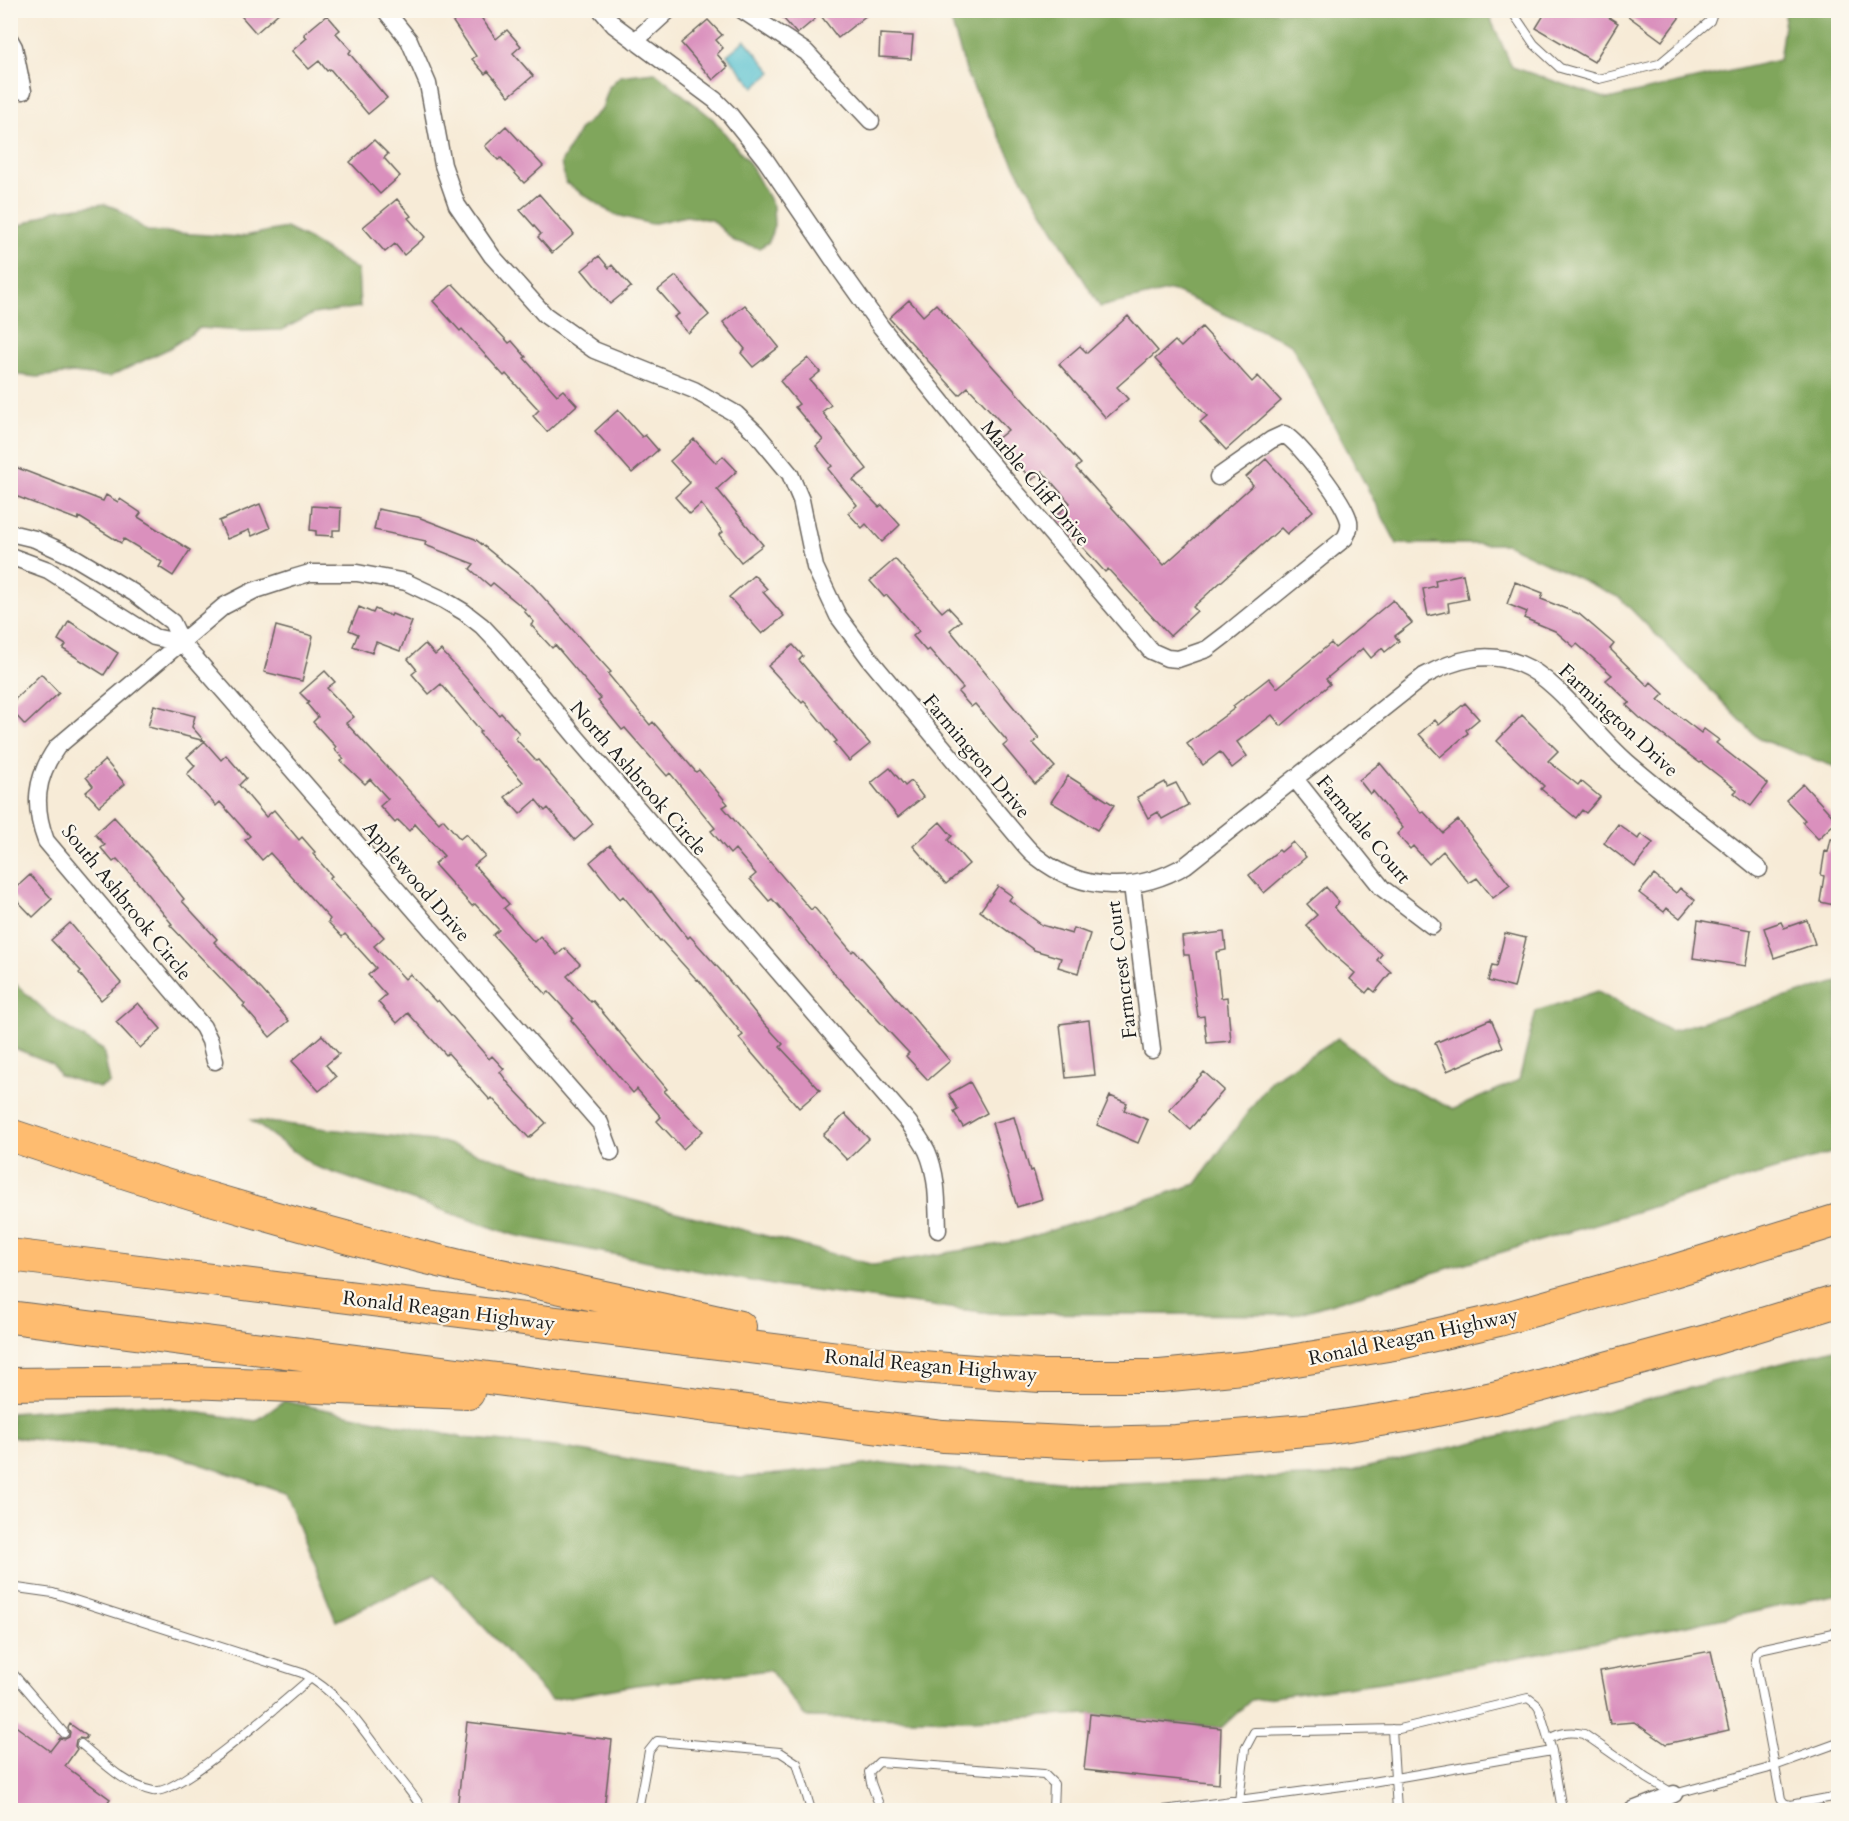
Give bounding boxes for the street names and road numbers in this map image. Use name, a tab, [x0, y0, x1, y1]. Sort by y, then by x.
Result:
street label: Marble Cliff Drive	[975, 415, 1096, 552]
street label: Farmington Drive	[1553, 658, 1684, 783]
street label: Farmington Drive	[917, 688, 1037, 824]
street label: North Ashbrook Circle	[564, 695, 713, 862]
street label: Farmdale Court	[1310, 769, 1417, 890]
street label: Applewood Drive	[357, 815, 477, 947]
street label: South Ashbrook Circle	[55, 819, 198, 986]
street label: Farmcrest Court	[1100, 899, 1143, 1040]
street label: Ronald Reagan Highway	[341, 1284, 557, 1337]
street label: Ronald Reagan Highway	[1306, 1301, 1521, 1372]
street label: Ronald Reagan Highway	[823, 1343, 1039, 1388]

